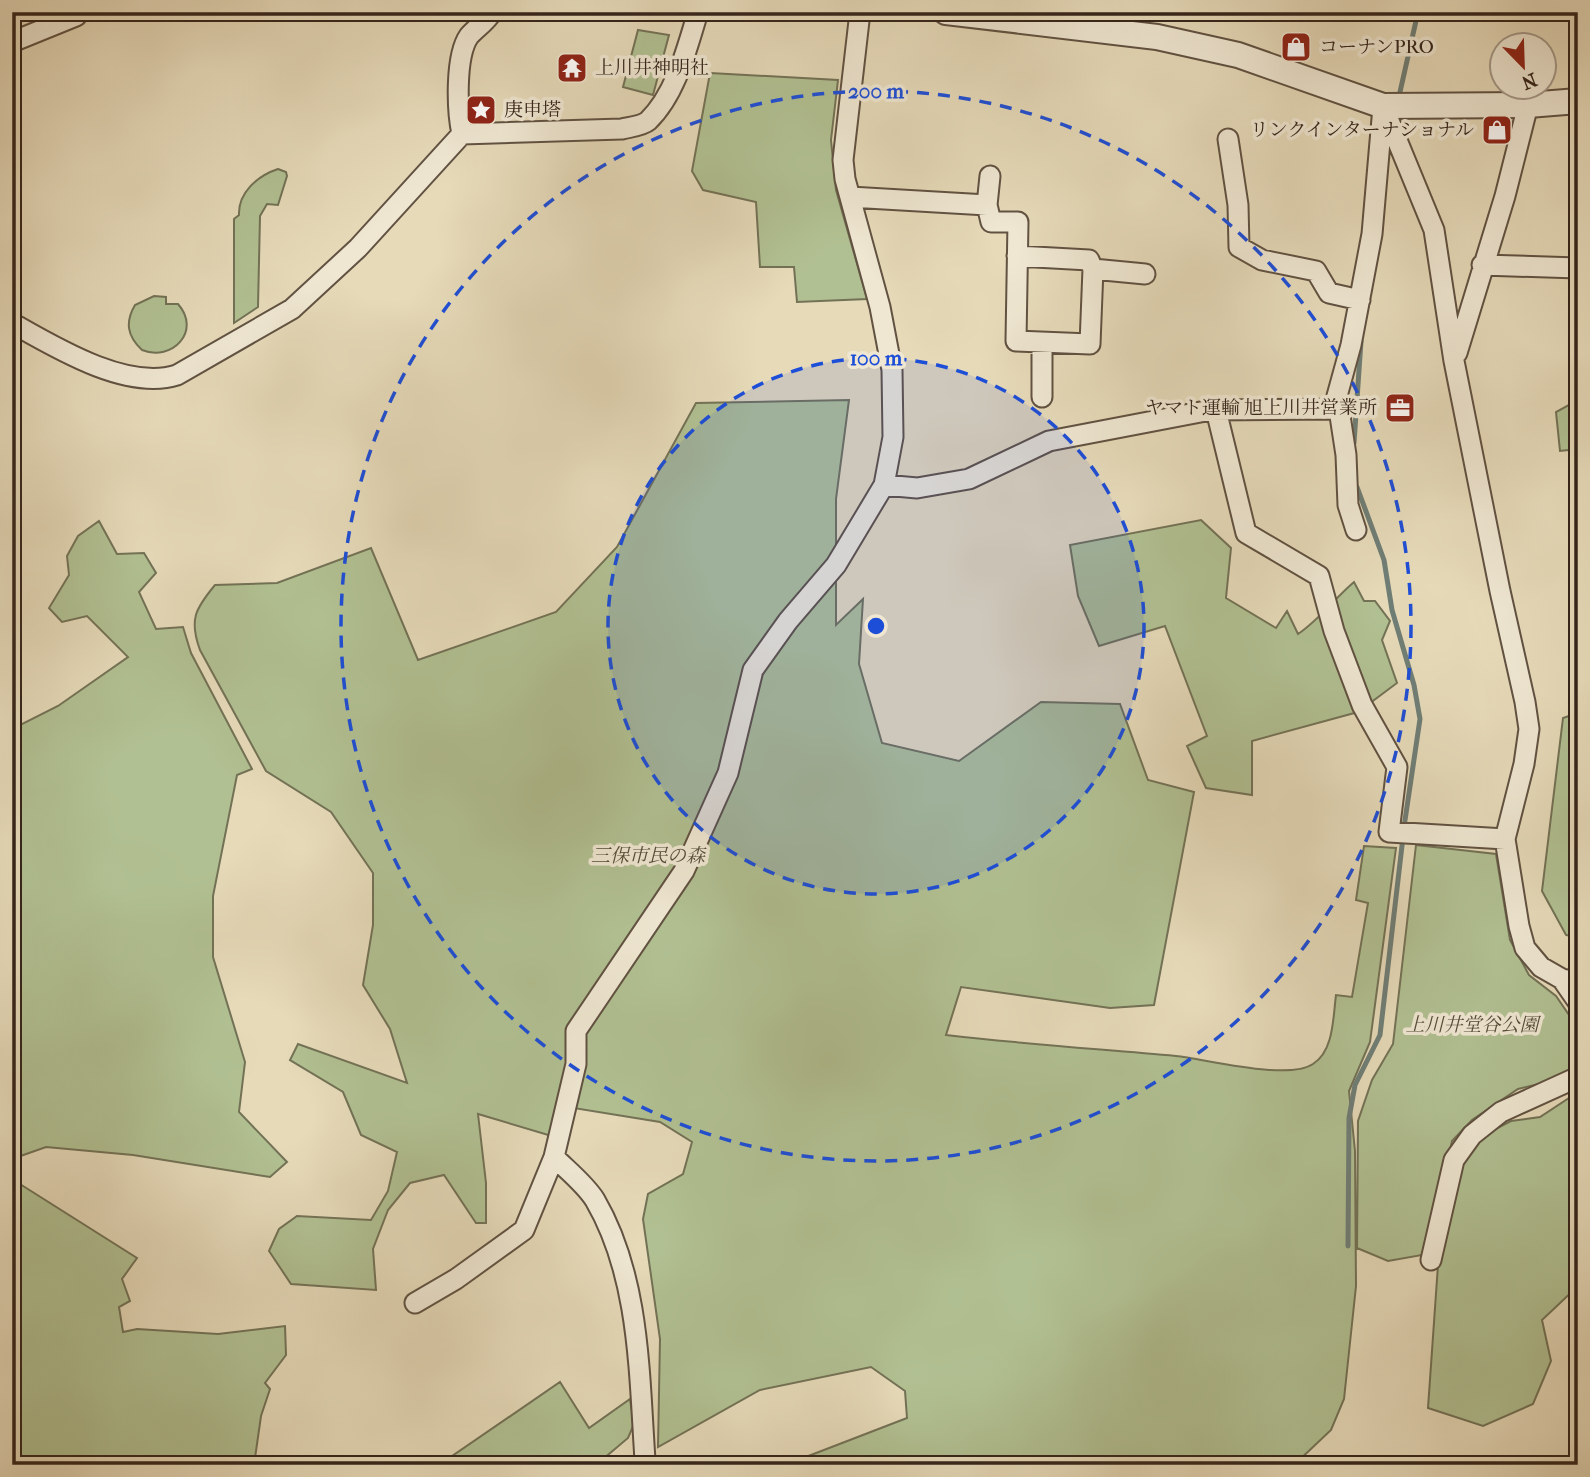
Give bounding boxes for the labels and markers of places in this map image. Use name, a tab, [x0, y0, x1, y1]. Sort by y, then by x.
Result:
shop icon: コーナンPRO	[1279, 30, 1313, 64]
place label: コーナンPRO	[1319, 36, 1434, 58]
temple icon: 上川井神明社	[555, 51, 589, 85]
place label: 上川井神明社	[595, 57, 709, 79]
place icon: 庚申塔	[464, 93, 498, 127]
place label: 庚申塔	[504, 99, 561, 121]
shop icon: リンクインターナショナル	[1480, 113, 1514, 147]
place label: リンクインターナショナル	[1250, 119, 1474, 141]
office icon: ヤマト運輸 旭上川井営業所	[1383, 391, 1417, 425]
place label: ヤマト運輸 旭上川井営業所	[1145, 397, 1377, 419]
centre of rings	[864, 614, 888, 638]

